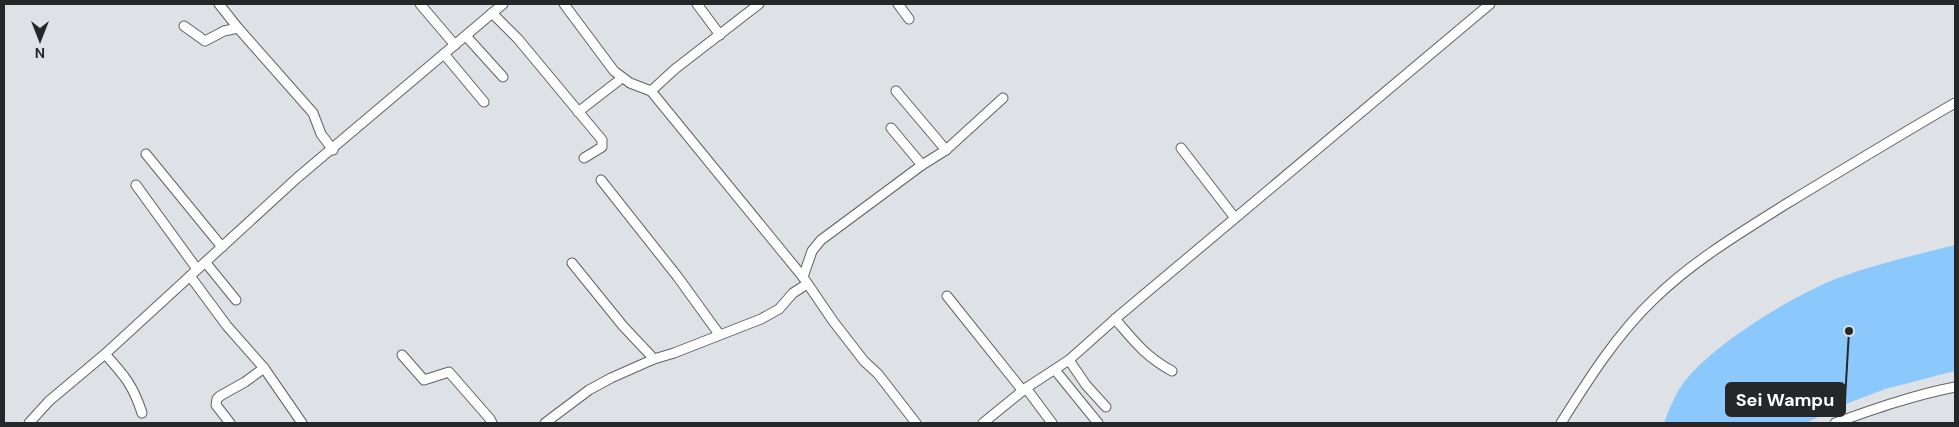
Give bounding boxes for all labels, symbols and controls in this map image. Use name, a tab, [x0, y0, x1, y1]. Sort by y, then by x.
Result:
north arrow	[15, 15, 65, 65]
text: N	[35, 44, 45, 62]
callout: Sei Wampu	[1726, 383, 1845, 416]
text: Sei Wampu	[1736, 388, 1834, 412]

